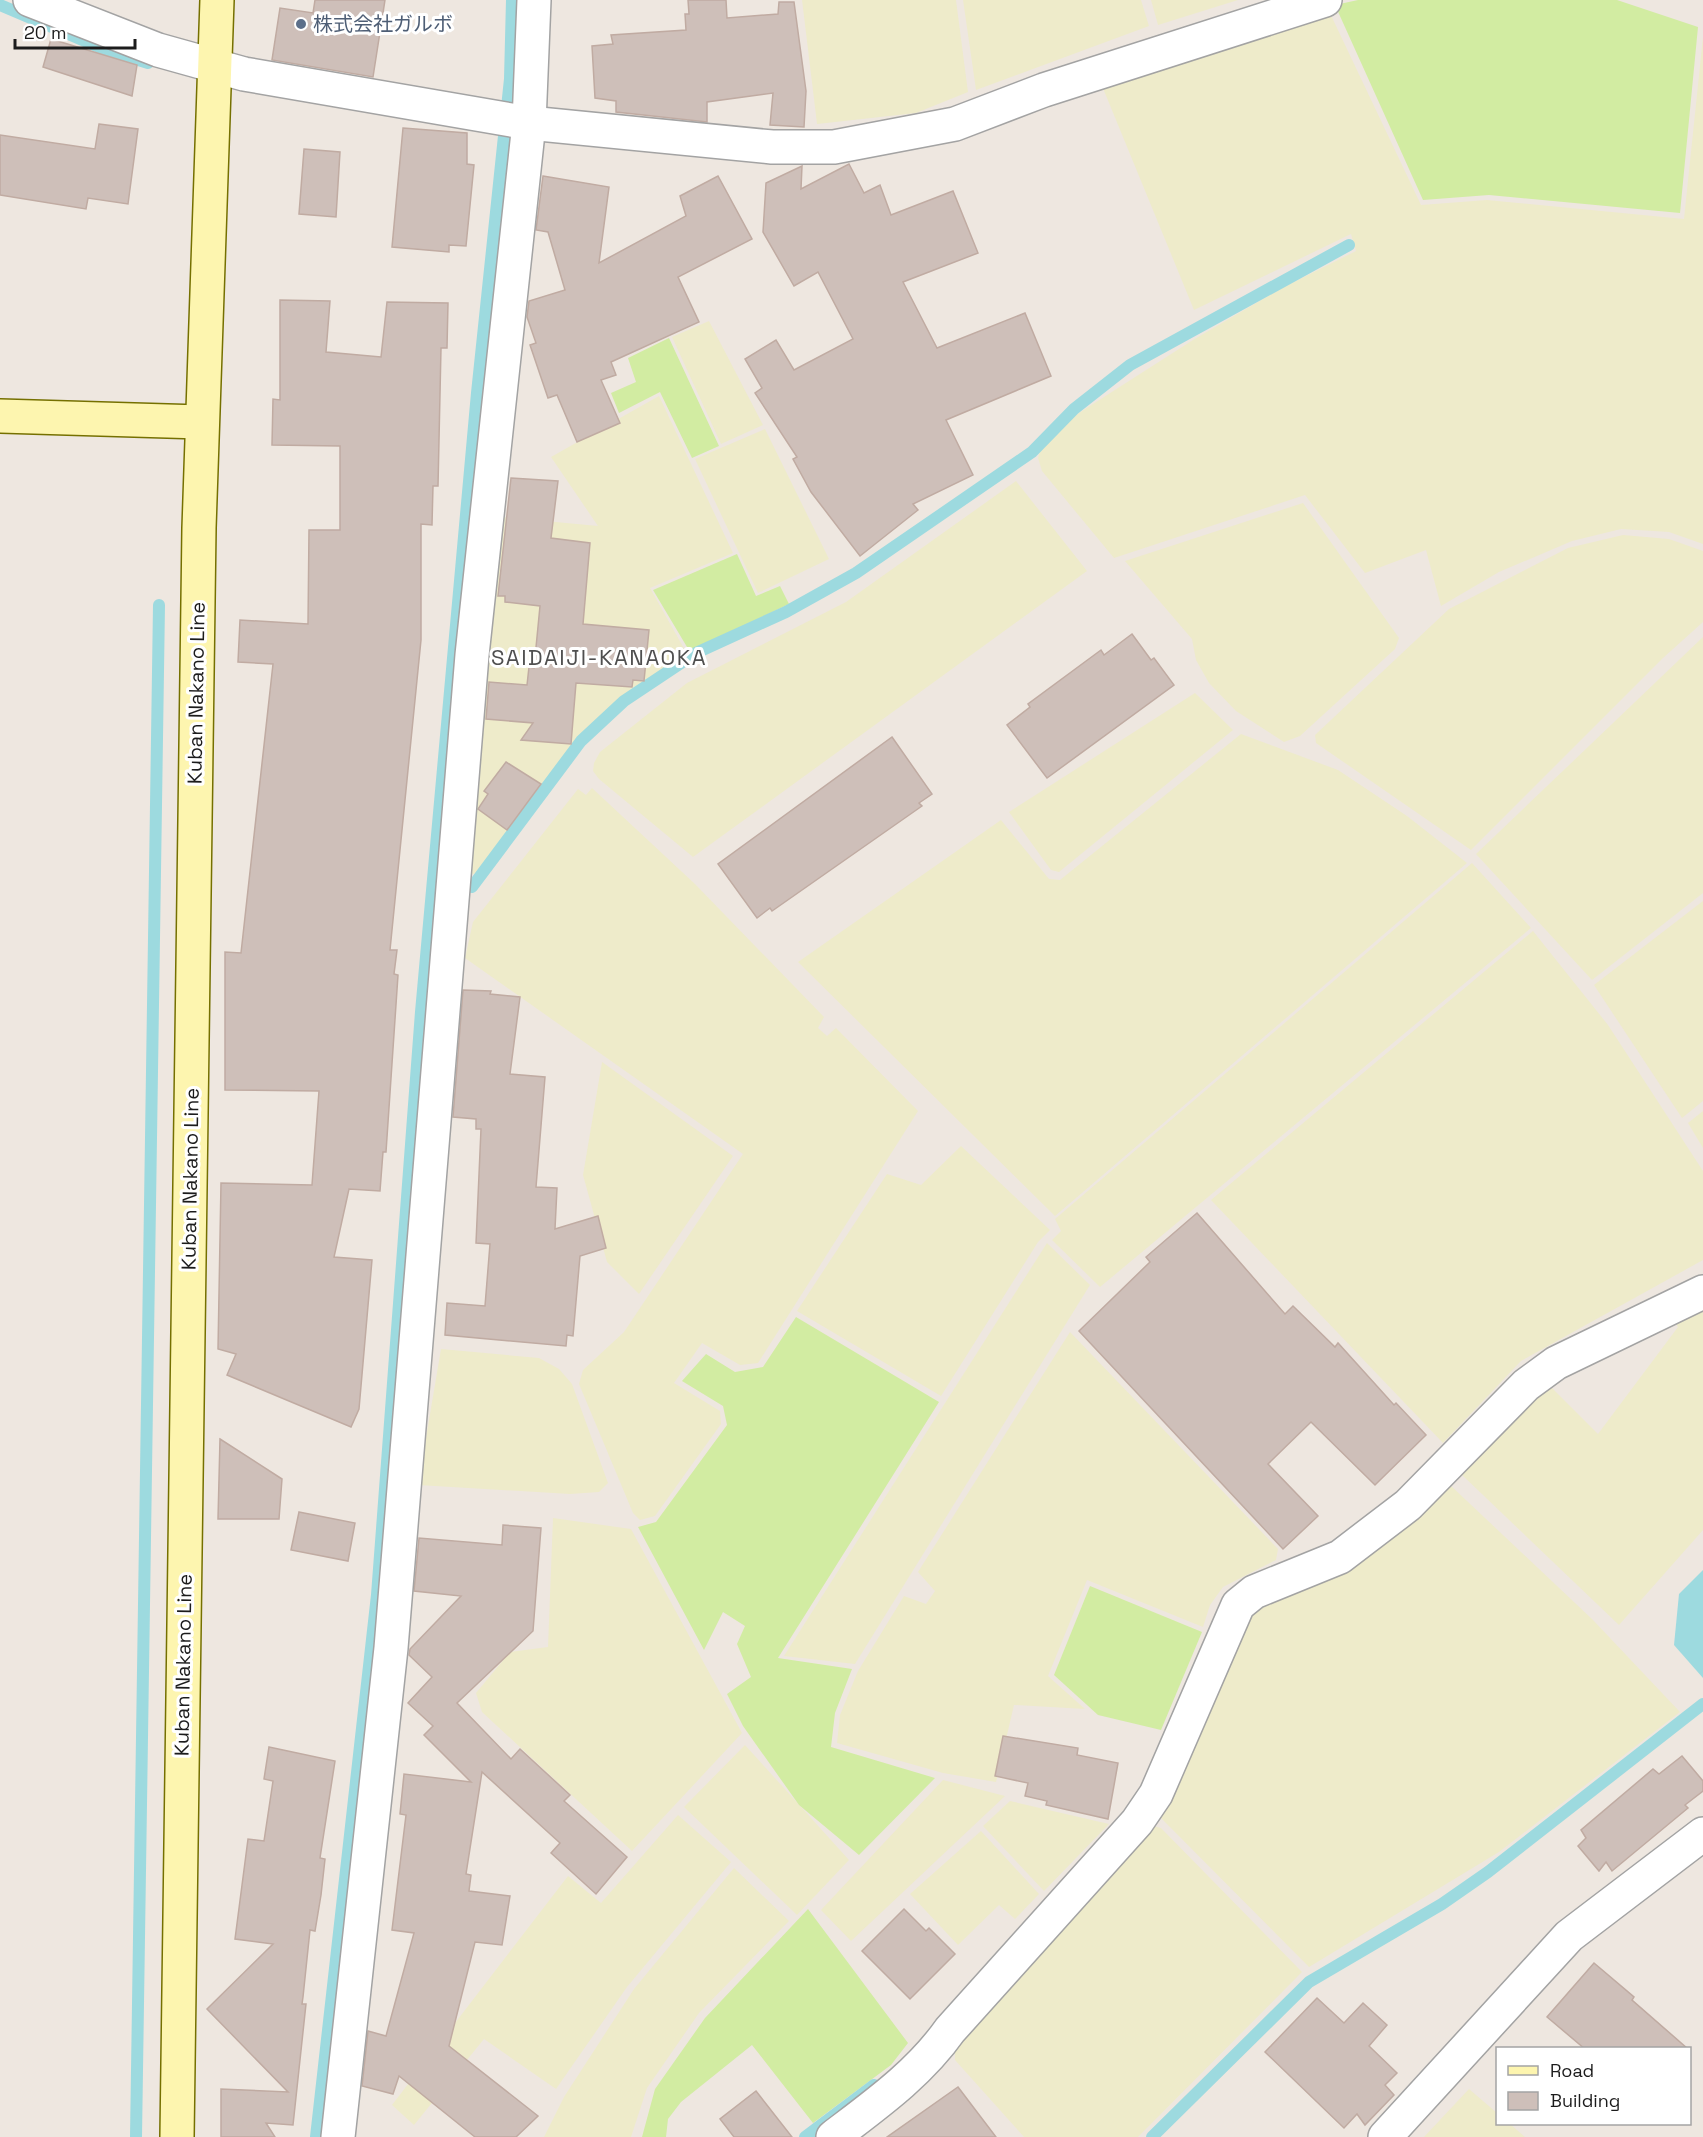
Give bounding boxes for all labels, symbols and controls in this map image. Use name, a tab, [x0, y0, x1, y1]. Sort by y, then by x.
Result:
place label: 株式会社ガルボ	[313, 11, 453, 37]
scale bar	[15, 12, 135, 50]
marker: 株式会社ガルボ	[294, 17, 308, 31]
text: 20 m	[24, 21, 67, 44]
street label: Kuban Nakano Line	[181, 602, 211, 784]
district label: SAIDAIJI-KANAOKA	[491, 643, 707, 671]
street label: Kuban Nakano Line	[175, 1088, 205, 1270]
street label: Kuban Nakano Line	[168, 1574, 198, 1756]
legend	[1496, 2047, 1691, 2125]
text: Road	[1550, 2059, 1594, 2082]
text: Building	[1550, 2089, 1620, 2112]

